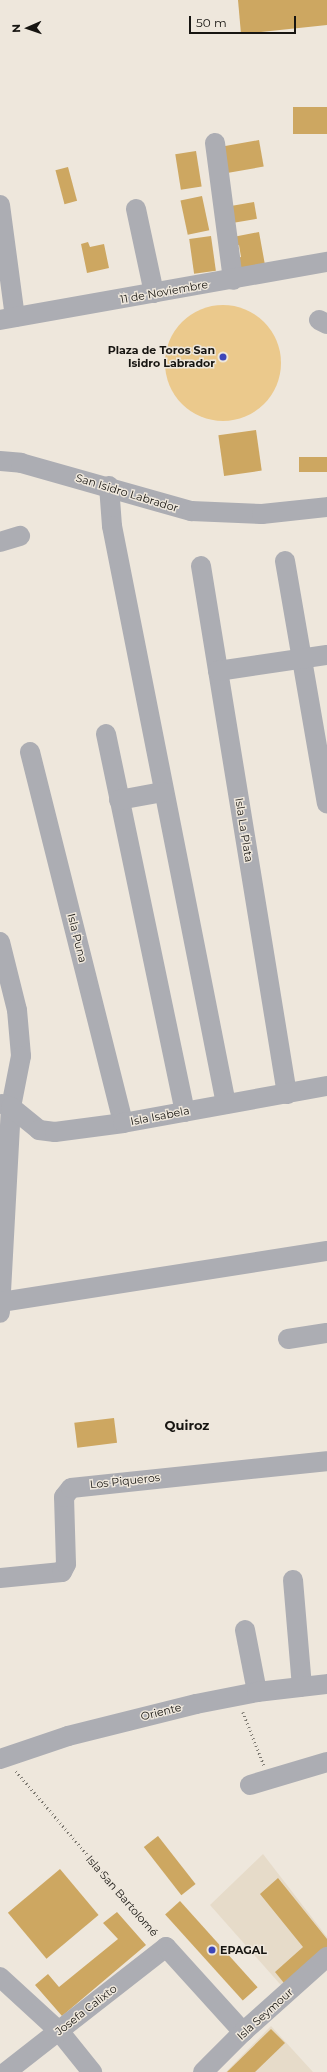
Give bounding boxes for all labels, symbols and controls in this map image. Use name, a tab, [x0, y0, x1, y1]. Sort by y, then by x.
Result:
north arrow	[8, 8, 48, 48]
scale bar	[191, 8, 298, 34]
text: 50 m	[196, 15, 227, 30]
text: N	[9, 24, 23, 33]
street label: 11 de Noviembre	[119, 278, 209, 306]
place label: Plaza de Toros San Isidro Labrador	[108, 344, 215, 370]
marker: Plaza de Toros San Isidro Labrador	[218, 352, 228, 362]
street label: San Isidro Labrador	[74, 471, 180, 515]
street label: Isla La Plata	[232, 797, 256, 863]
street label: Isla Puna	[65, 912, 89, 964]
street label: Isla Isabela	[129, 1104, 191, 1128]
district label: Quiroz	[165, 1417, 209, 1433]
street label: Los Piqueros	[89, 1471, 161, 1491]
street label: Oriente	[139, 1701, 183, 1723]
street label: Isla San Bartolomé	[83, 1853, 161, 1939]
place label: EPAGAL	[220, 1943, 267, 1957]
marker: EPAGAL	[207, 1945, 217, 1955]
street label: Josefa Calixto	[53, 1982, 119, 2038]
street label: Isla Seymour	[234, 1985, 296, 2043]

